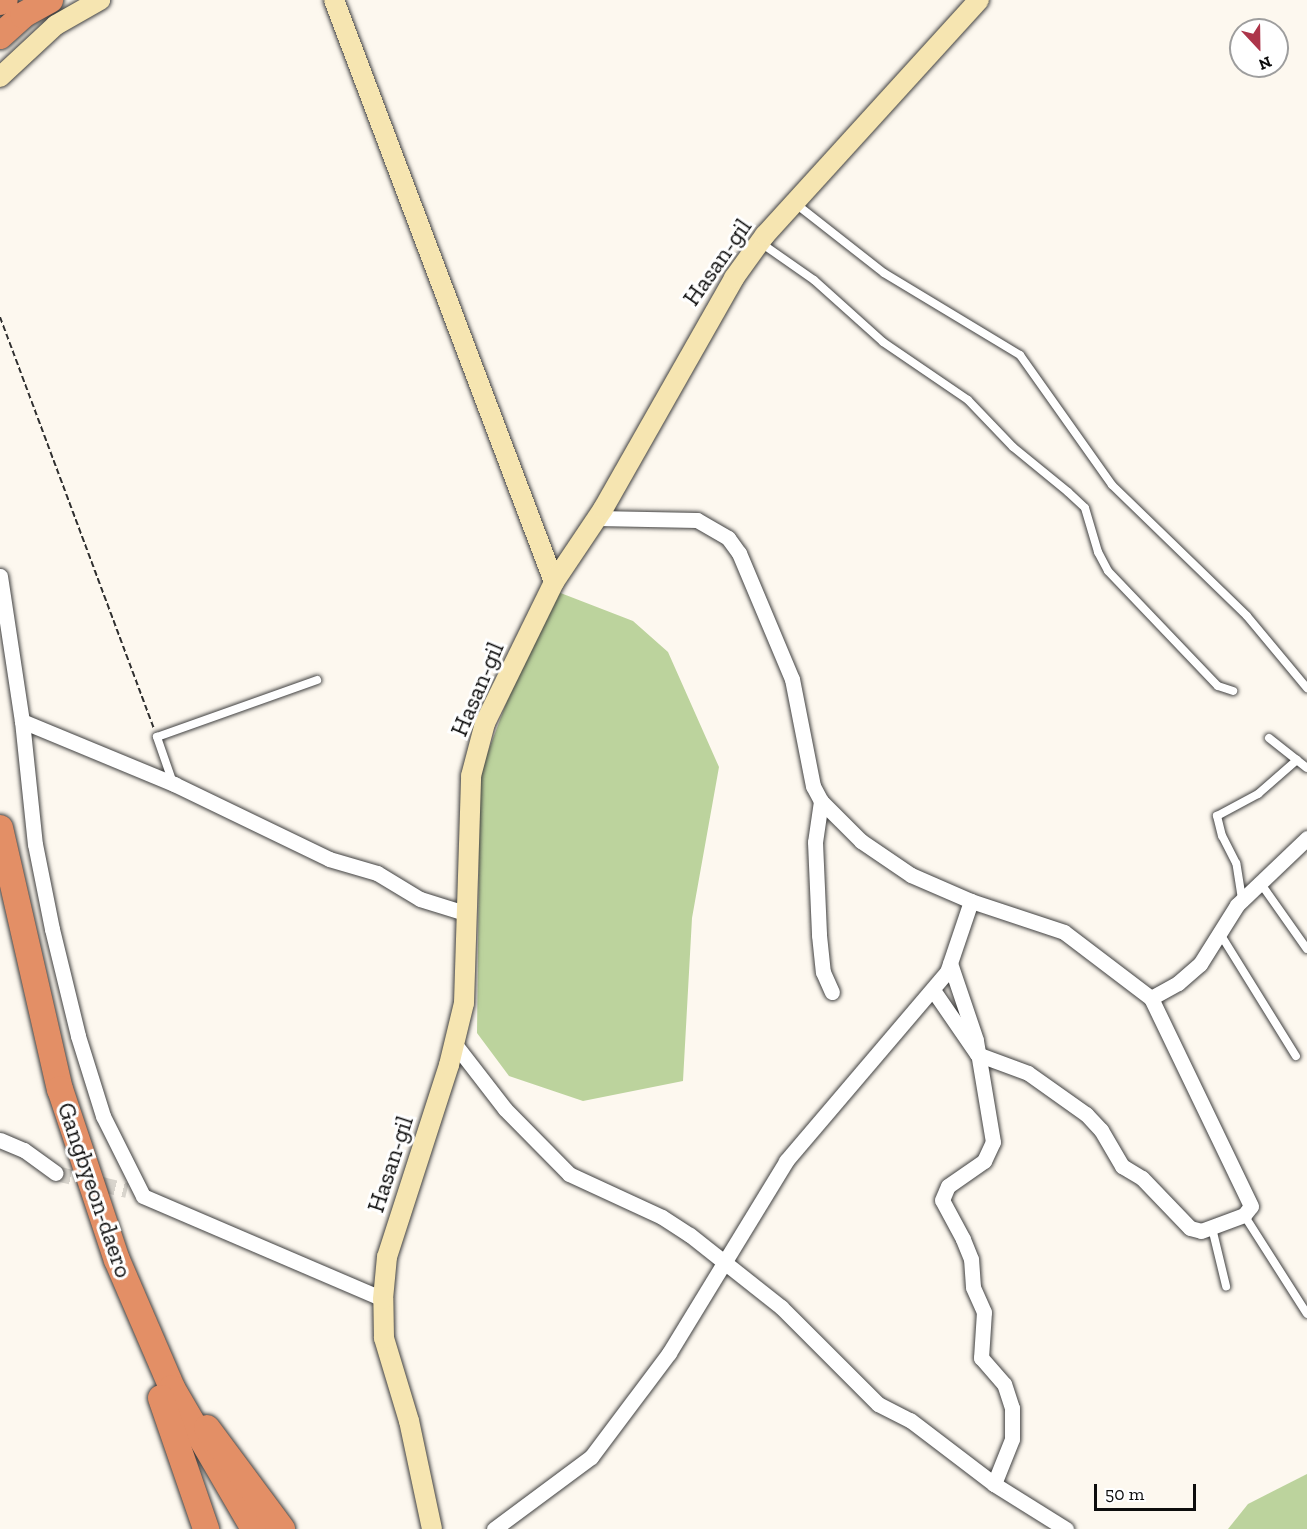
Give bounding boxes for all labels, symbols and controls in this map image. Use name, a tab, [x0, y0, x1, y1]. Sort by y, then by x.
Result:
north arrow	[1229, 18, 1289, 78]
text: N	[1256, 52, 1274, 74]
street label: Hasan-gil	[677, 213, 757, 311]
street label: Hasan-gil	[444, 638, 510, 740]
street label: Gangbyeon-daero	[52, 1099, 138, 1281]
street label: Hasan-gil	[361, 1112, 419, 1216]
scale bar	[1097, 1472, 1199, 1510]
text: 50 m	[1105, 1483, 1144, 1505]

